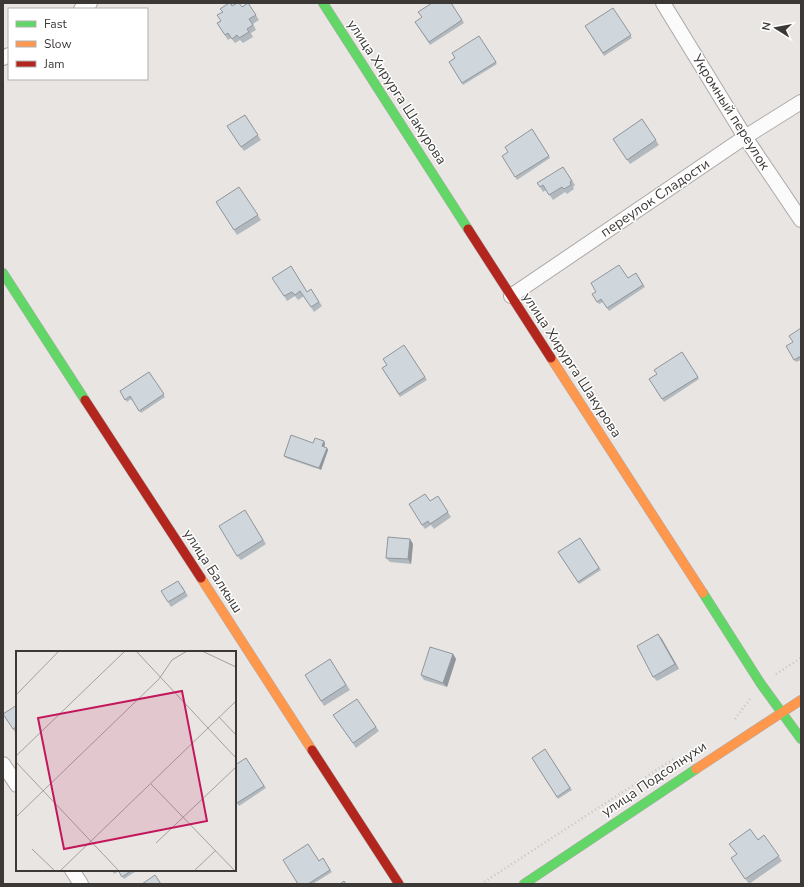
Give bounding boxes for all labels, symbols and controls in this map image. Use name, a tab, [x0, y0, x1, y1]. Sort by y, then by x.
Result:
legend	[8, 8, 148, 80]
north arrow	[756, 8, 796, 48]
text: Fast	[44, 16, 67, 32]
street label: улица Хирурга Шакурова	[343, 16, 451, 168]
text: N	[759, 21, 775, 32]
text: Slow	[44, 36, 72, 52]
street label: Укромный переулок	[687, 50, 775, 174]
text: Jam	[43, 56, 65, 72]
street label: переулок Сладости	[597, 154, 713, 242]
street label: улица Хирурга Шакурова	[518, 289, 626, 441]
street label: улица Балкыш	[179, 525, 247, 617]
inset map	[16, 651, 236, 871]
street label: улица Подсолнухи	[598, 737, 710, 821]

